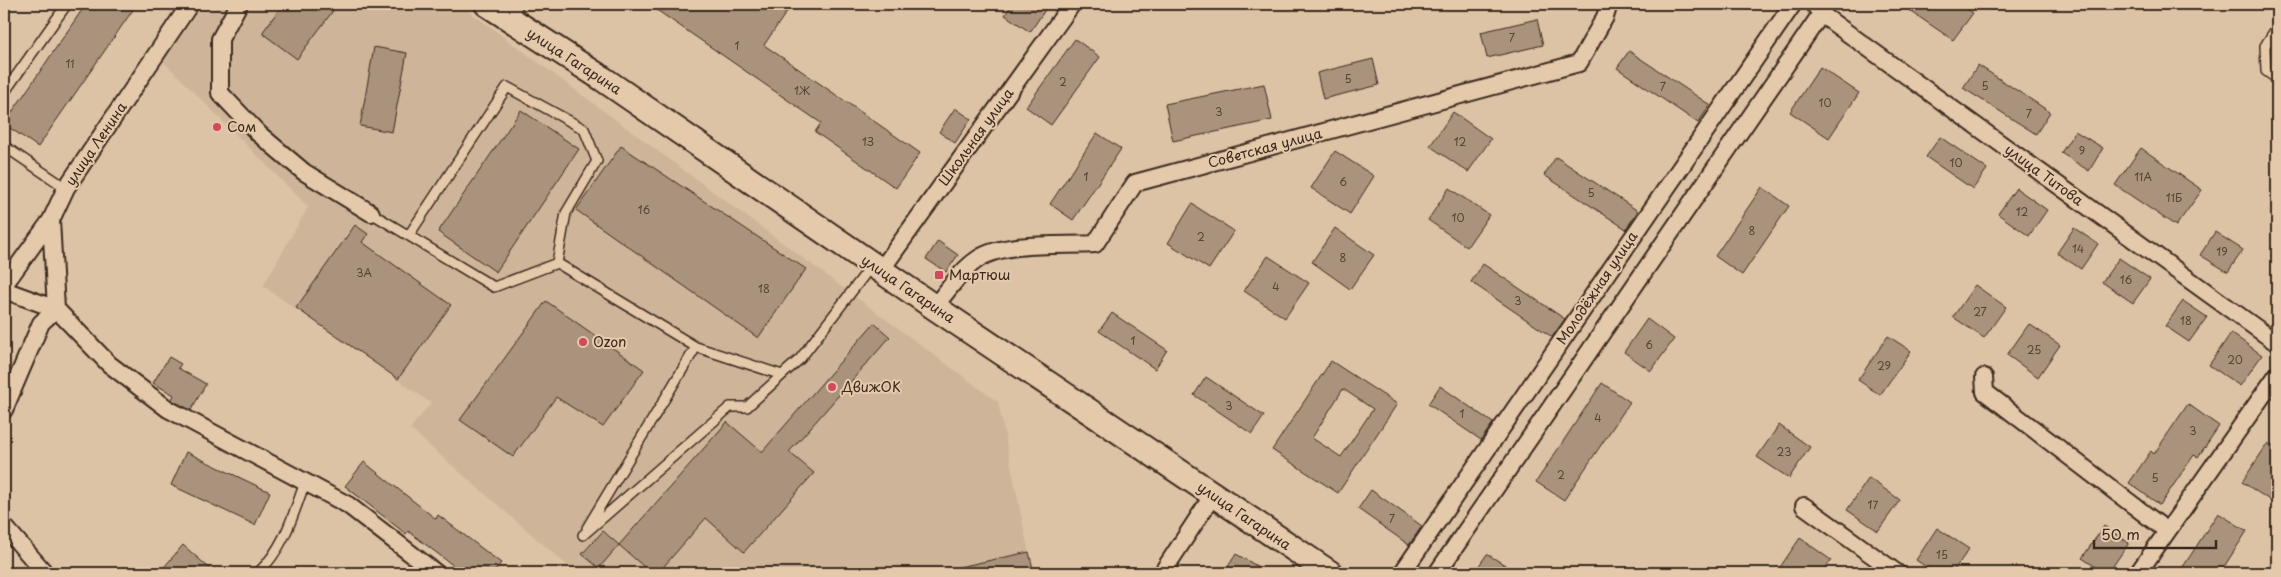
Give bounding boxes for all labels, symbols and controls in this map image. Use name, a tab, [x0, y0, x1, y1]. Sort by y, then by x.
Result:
street label: улица Гагарина	[523, 22, 626, 99]
house number: 7	[1509, 29, 1515, 46]
house number: 1	[735, 37, 740, 54]
house number: 11	[65, 55, 75, 72]
house number: 5	[1344, 70, 1352, 87]
house number: 2	[1059, 73, 1067, 90]
house number: 5	[1981, 77, 1989, 94]
house number: 7	[1660, 78, 1666, 95]
house number: 1Ж	[794, 82, 810, 99]
street label: Школьная улица	[933, 83, 1018, 190]
house number: 10	[1819, 94, 1831, 111]
street label: улица Ленина	[60, 97, 132, 190]
house number: 3	[1215, 103, 1223, 120]
house number: 7	[2026, 105, 2032, 122]
place label: Сом	[227, 116, 256, 137]
marker: Сом	[211, 121, 223, 133]
street label: Советская улица	[1205, 122, 1325, 173]
house number: 1З	[862, 133, 874, 150]
house number: 12	[1454, 133, 1467, 150]
street label: улица Титова	[2001, 139, 2088, 211]
house number: 9	[2079, 142, 2085, 159]
house number: 10	[1950, 154, 1962, 171]
house number: 1	[1084, 168, 1089, 185]
house number: 11А	[2134, 168, 2152, 185]
house number: 6	[1339, 173, 1347, 190]
house number: 5	[1587, 184, 1595, 201]
house number: 11Б	[2166, 189, 2182, 206]
house number: 16	[638, 201, 651, 218]
house number: 12	[2016, 203, 2029, 220]
house number: 10	[1452, 209, 1464, 226]
house number: 8	[1749, 222, 1756, 239]
street label: Молодёжная улица	[1551, 227, 1643, 349]
house number: 2	[1197, 228, 1205, 245]
house number: 14	[2072, 240, 2084, 257]
house number: 19	[2216, 243, 2228, 260]
street label: улица Гагарина	[857, 249, 960, 328]
house number: 8	[1340, 249, 1347, 266]
house number: 3А	[356, 264, 372, 281]
place label: Мартюш	[949, 264, 1010, 285]
marker: Мартюш	[933, 269, 945, 281]
house number: 16	[2120, 271, 2133, 288]
house number: 4	[1272, 278, 1280, 295]
house number: 18	[758, 280, 770, 297]
house number: 3	[1514, 292, 1522, 309]
house number: 27	[1973, 303, 1987, 320]
house number: 18	[2180, 312, 2192, 329]
place label: Ozon	[593, 331, 626, 352]
house number: 1	[1131, 332, 1136, 349]
marker: Ozon	[577, 336, 589, 348]
house number: 6	[1645, 336, 1653, 353]
house number: 25	[2027, 341, 2041, 358]
house number: 20	[2227, 351, 2243, 368]
house number: 29	[1877, 357, 1891, 374]
place label: ДвижОК	[841, 376, 901, 397]
marker: ДвижОК	[826, 381, 838, 393]
house number: 3	[1225, 397, 1233, 414]
house number: 1	[1460, 405, 1465, 422]
house number: 4	[1594, 409, 1602, 426]
house number: 3	[2189, 422, 2197, 439]
house number: 23	[1777, 443, 1791, 460]
house number: 2	[1557, 466, 1565, 483]
house number: 5	[2151, 469, 2159, 486]
street label: улица Гагарина	[1193, 476, 1296, 555]
house number: 17	[1868, 496, 1879, 513]
house number: 7	[1389, 510, 1395, 527]
scale bar	[2094, 517, 2216, 549]
text: 50 m	[2101, 522, 2140, 545]
house number: 15	[1936, 546, 1948, 563]

